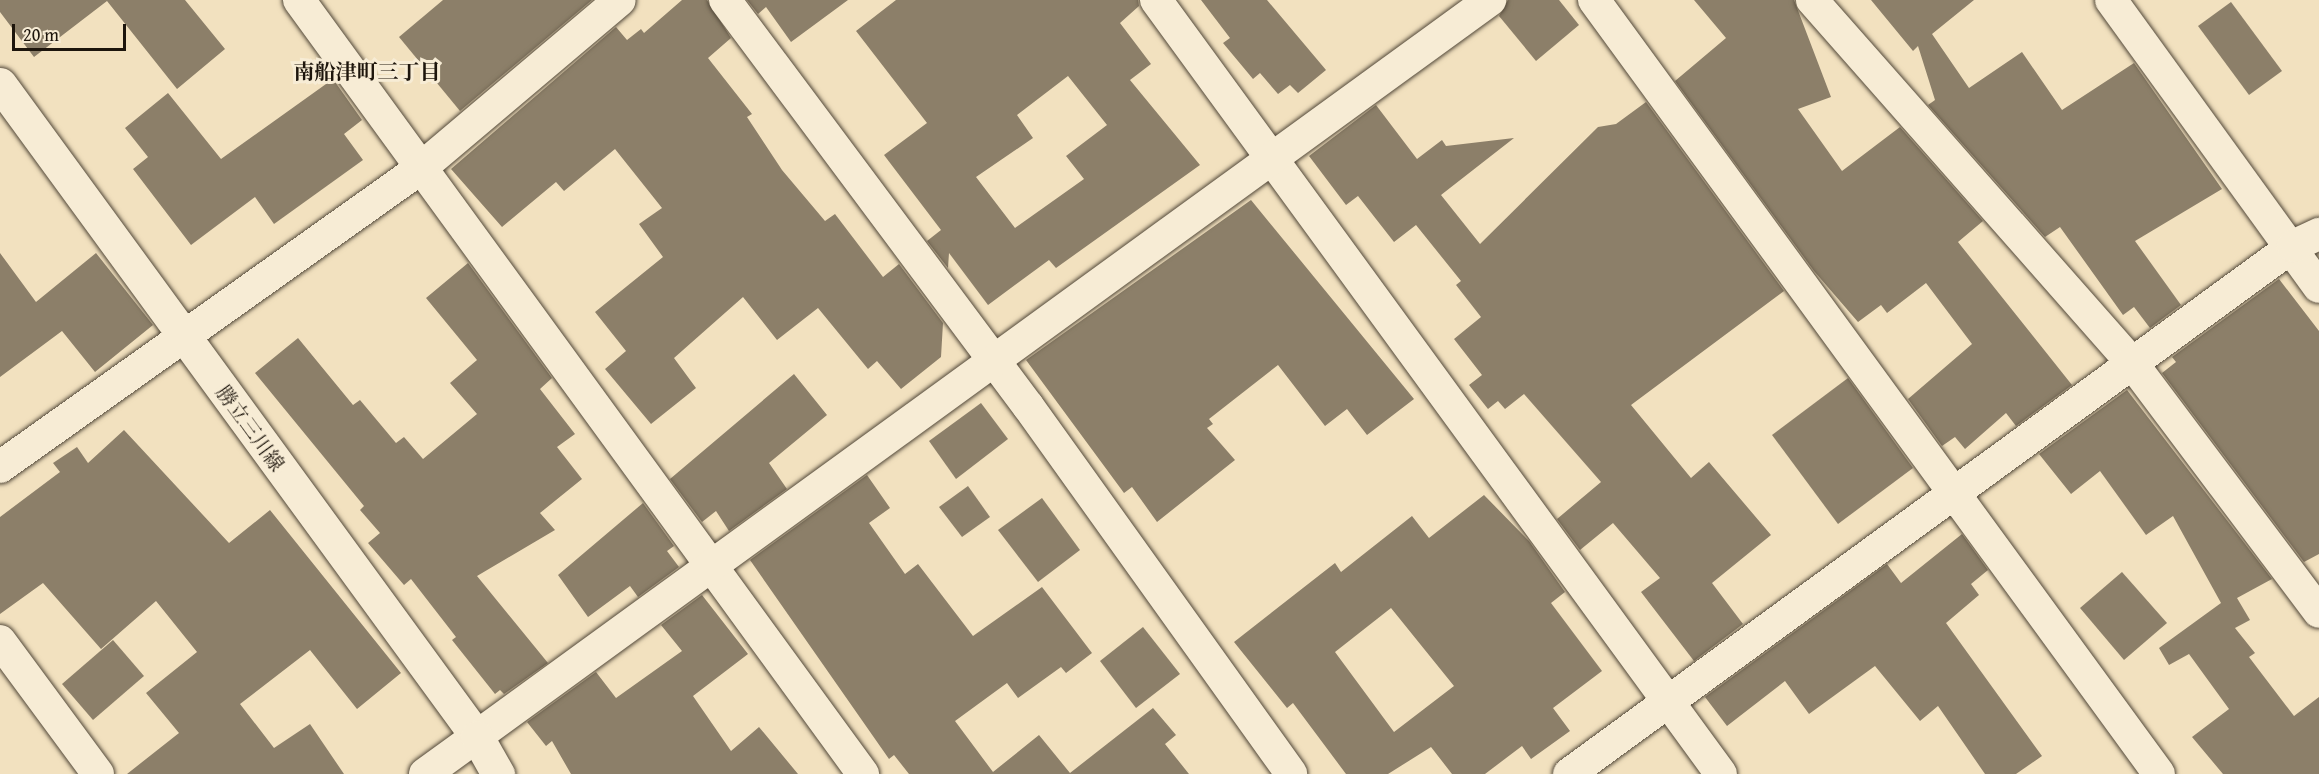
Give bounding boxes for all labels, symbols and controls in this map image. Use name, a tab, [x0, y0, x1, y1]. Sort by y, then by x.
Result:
scale bar	[15, 12, 129, 50]
text: 20 m	[23, 21, 59, 48]
district label: 南船津町三丁目	[294, 59, 440, 85]
street label: 勝立三川線	[212, 380, 290, 476]

